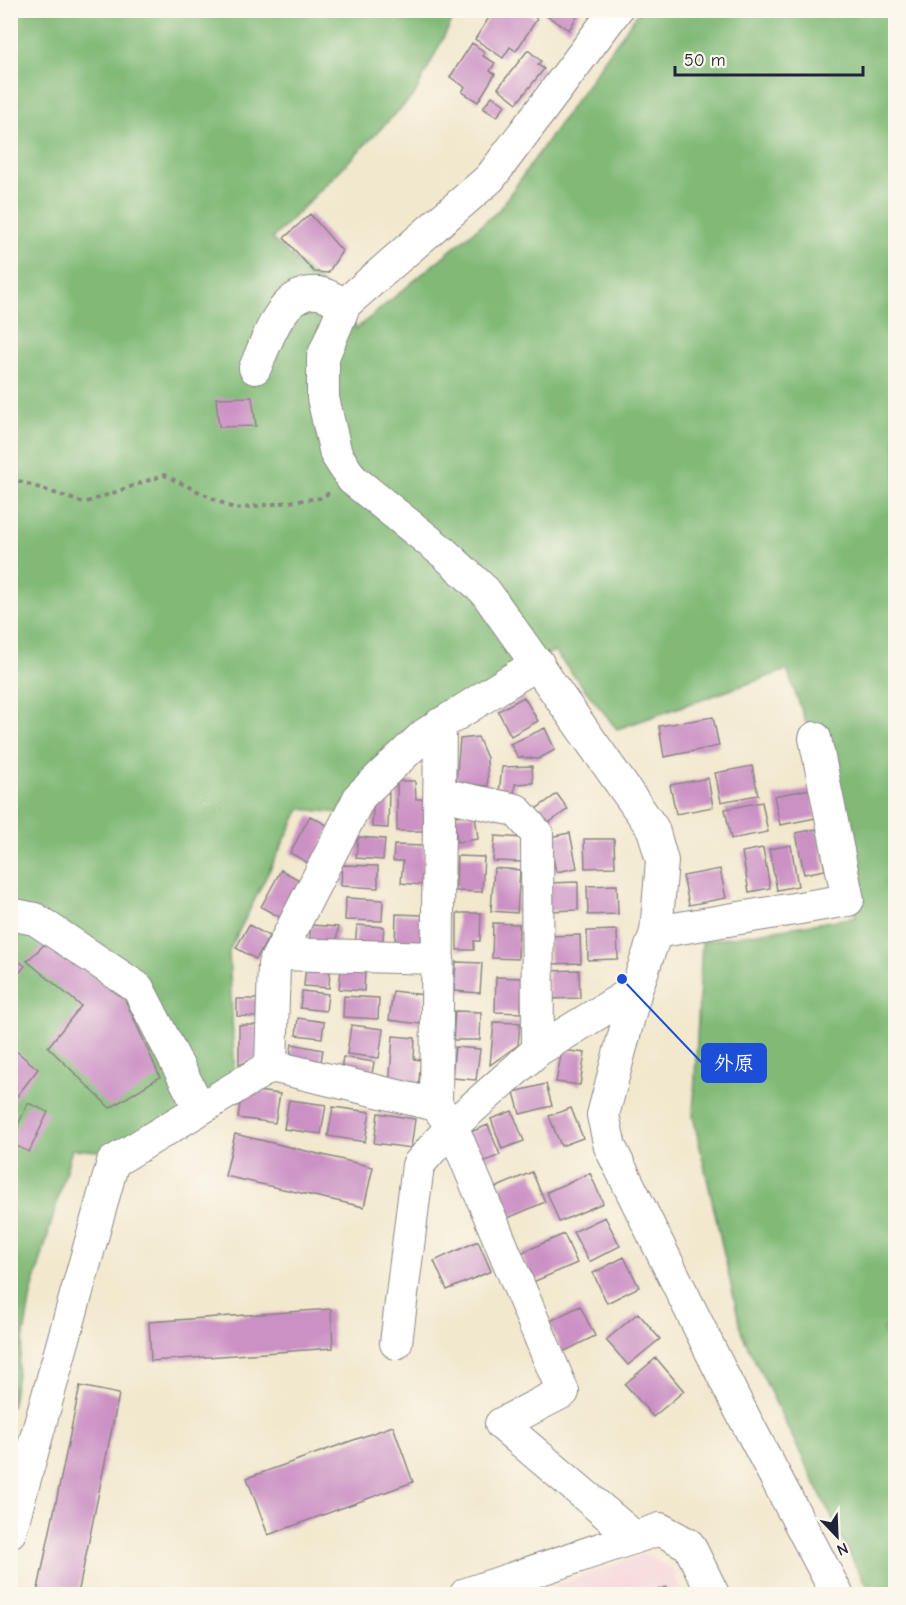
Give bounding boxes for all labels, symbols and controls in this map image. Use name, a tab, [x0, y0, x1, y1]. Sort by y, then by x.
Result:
scale bar	[675, 39, 862, 77]
text: 50 m	[684, 50, 726, 71]
callout: 外原	[702, 1044, 766, 1082]
text: 外原	[714, 1052, 754, 1075]
north arrow	[807, 1506, 867, 1566]
text: N	[834, 1539, 851, 1559]

